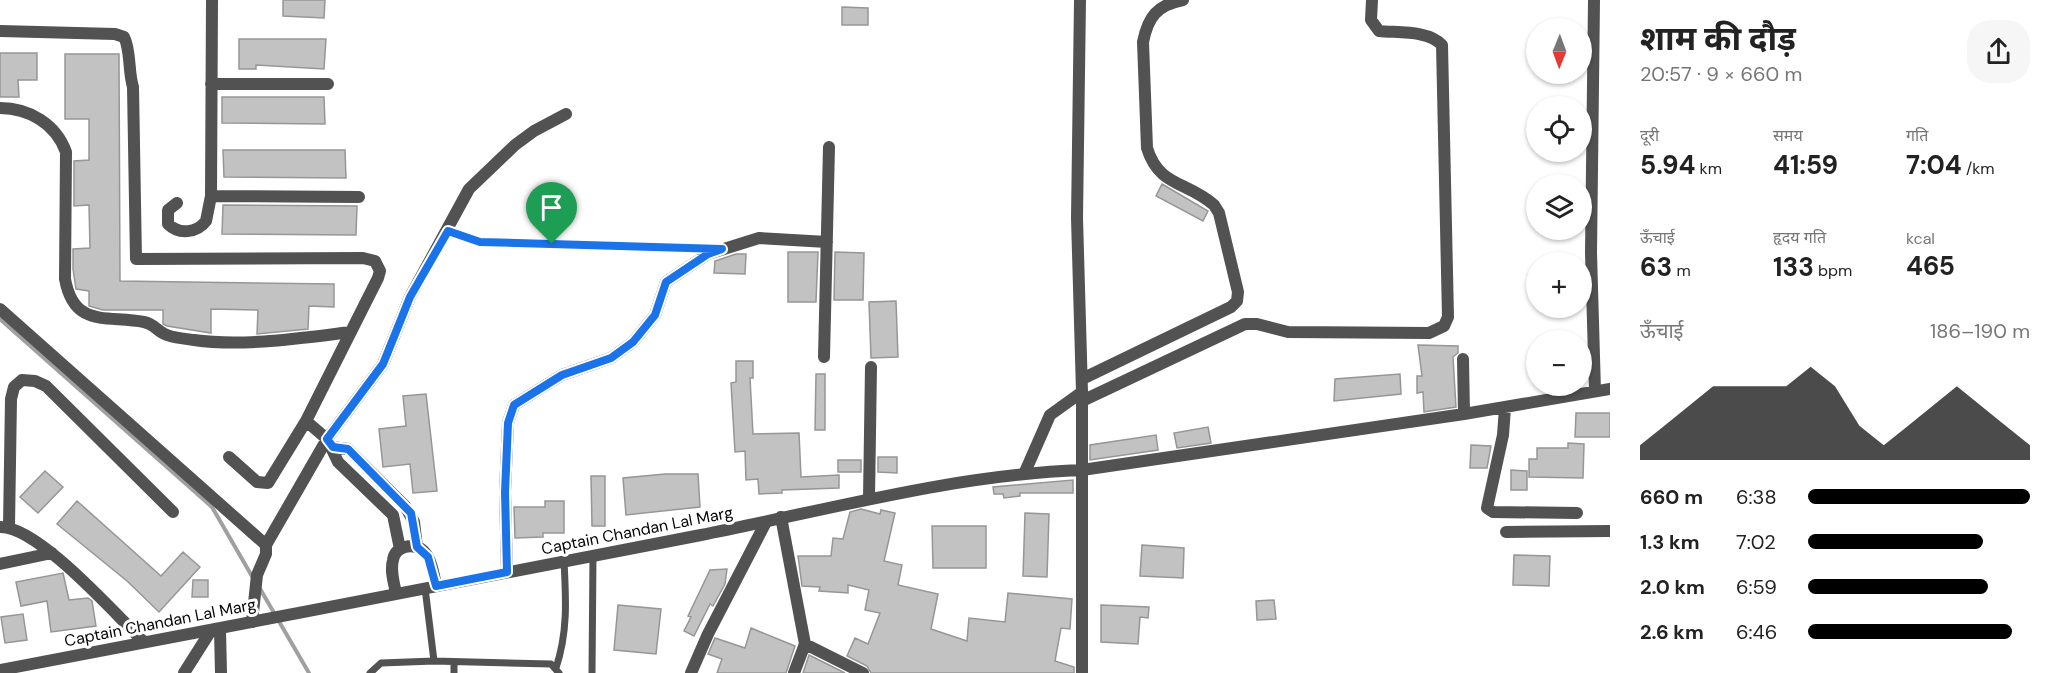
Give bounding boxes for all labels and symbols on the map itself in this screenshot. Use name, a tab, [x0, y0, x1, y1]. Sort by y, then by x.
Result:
north arrow	[1526, 18, 1592, 84]
pin	[526, 182, 577, 244]
street label: Captain Chandan Lal Marg	[540, 502, 735, 559]
street label: Captain Chandan Lal Marg	[63, 594, 258, 651]

